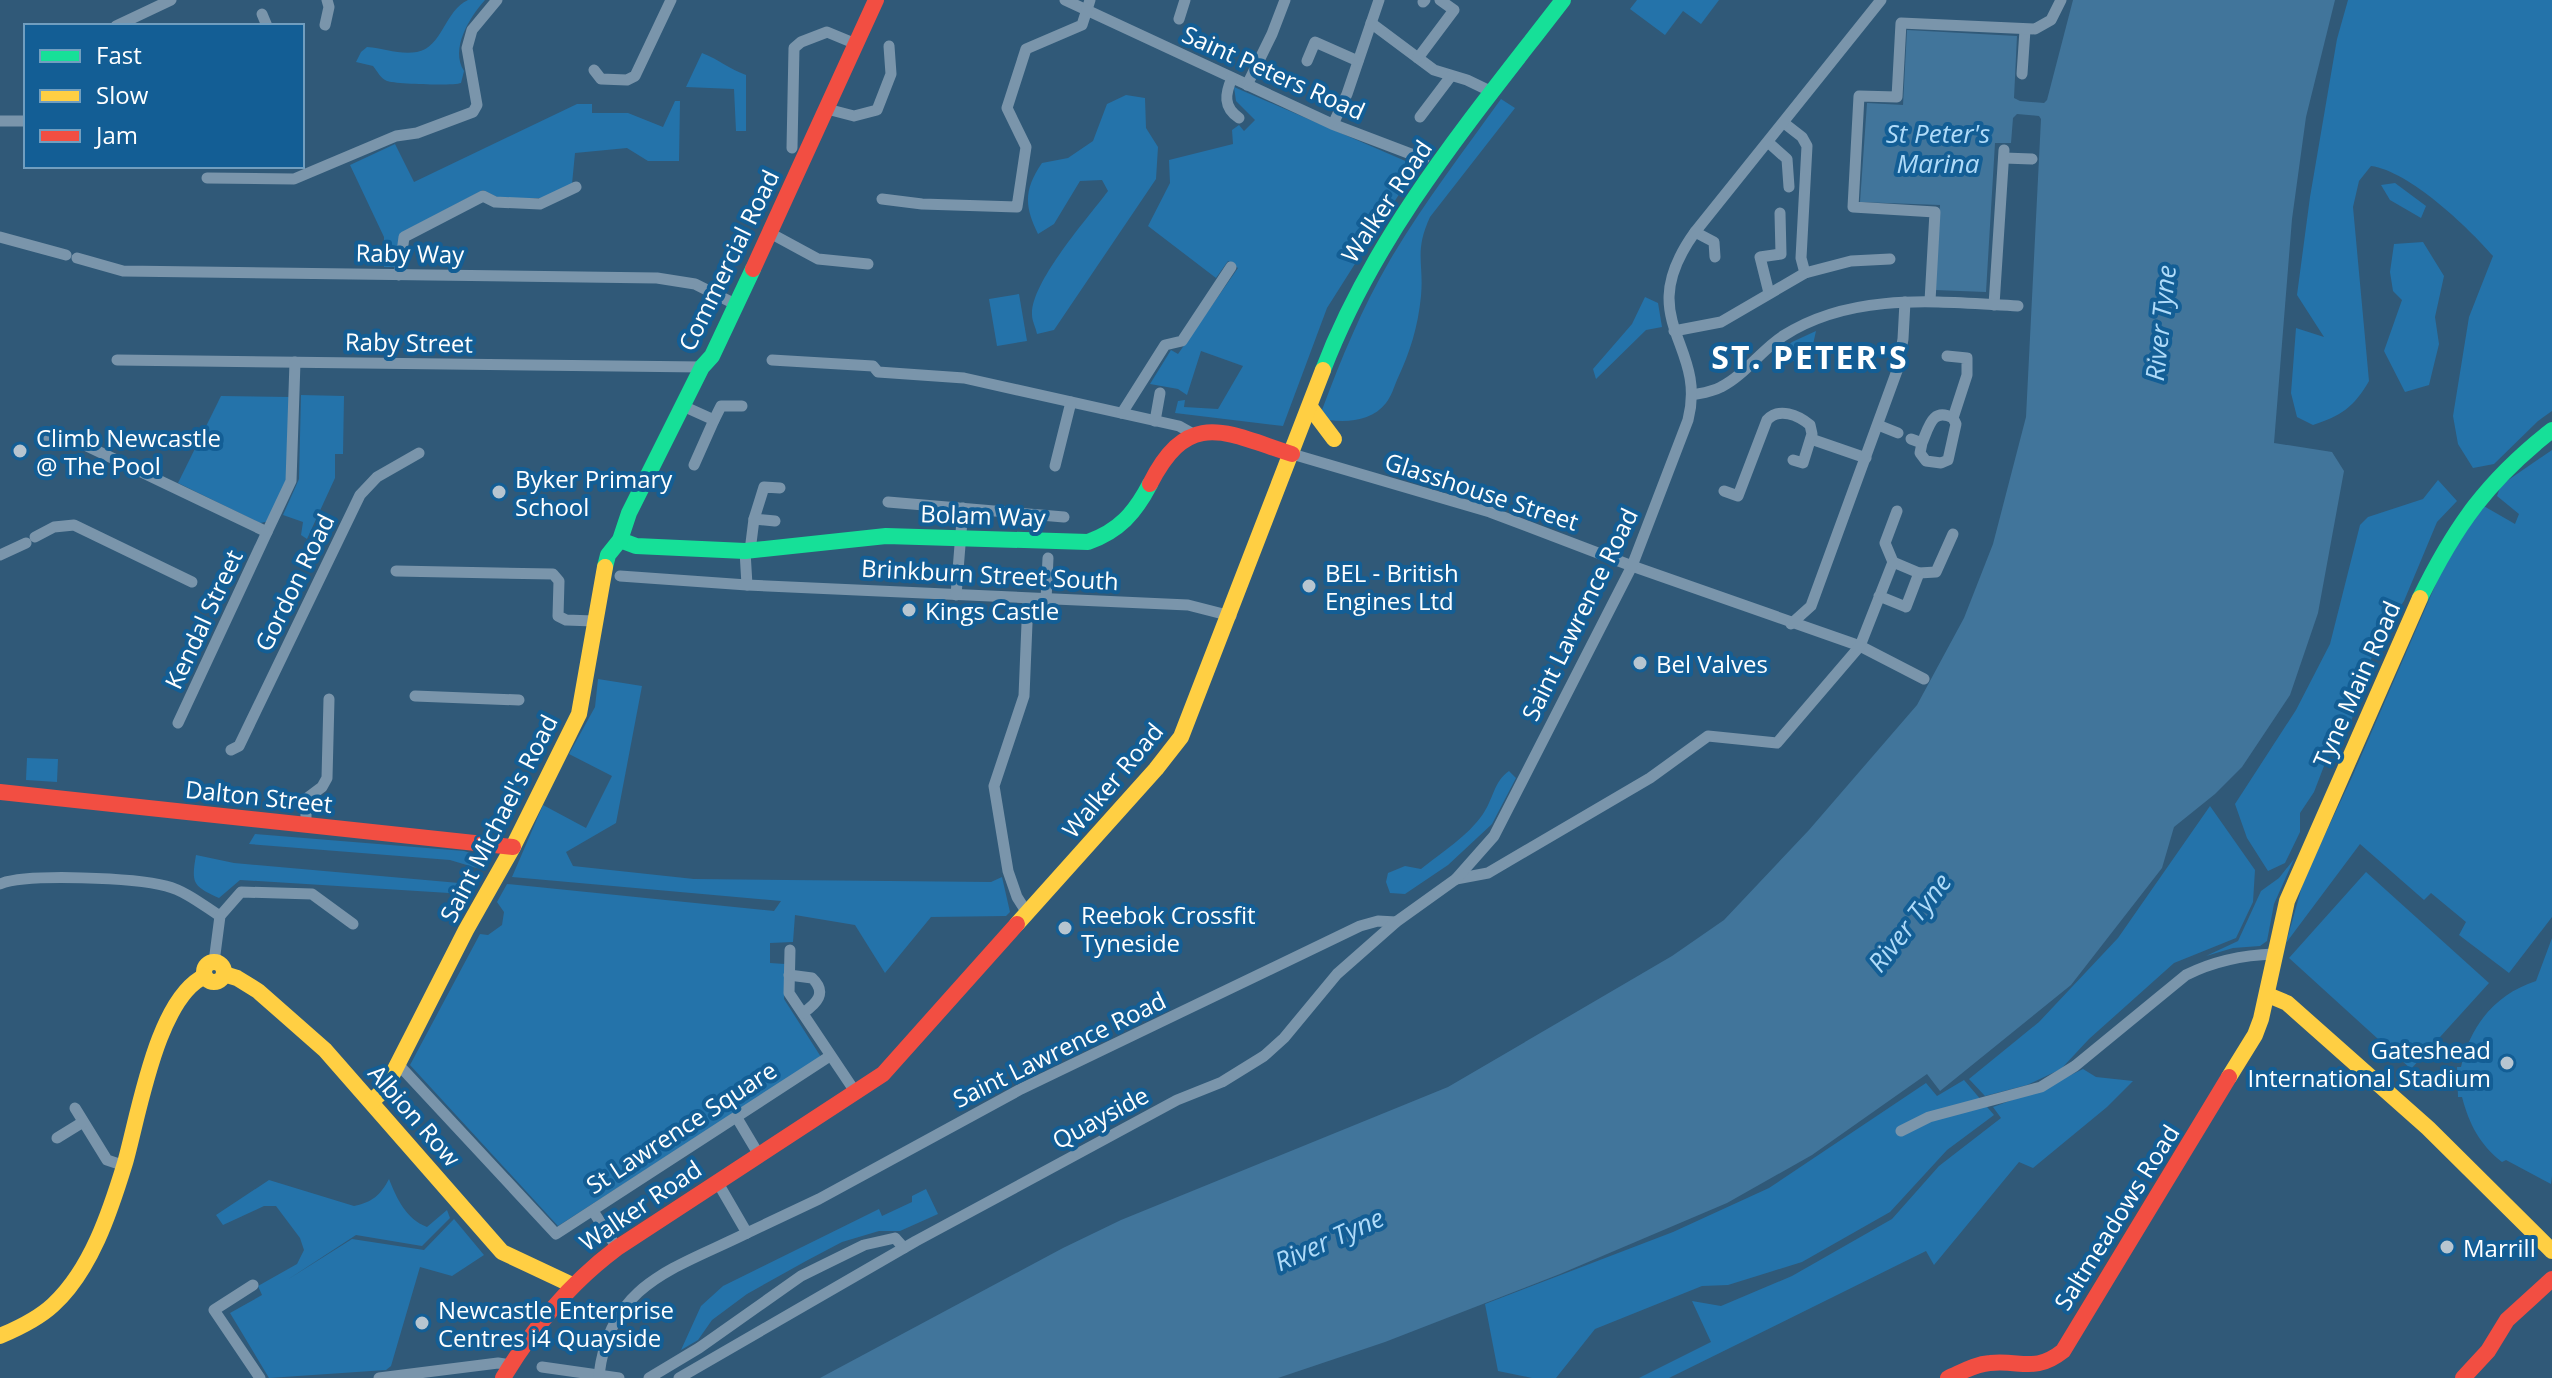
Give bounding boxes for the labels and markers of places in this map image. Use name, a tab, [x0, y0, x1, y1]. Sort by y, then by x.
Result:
place label: Climb Newcastle @ The Pool	[36, 421, 221, 482]
marker: Climb Newcastle @ The Pool	[11, 442, 29, 460]
place label: Byker Primary School	[515, 462, 673, 523]
marker: Byker Primary School	[490, 483, 508, 501]
place label: BEL - British Engines Ltd	[1325, 556, 1459, 617]
marker: BEL - British Engines Ltd	[1300, 577, 1318, 595]
place label: Kings Castle	[925, 594, 1059, 627]
marker: Kings Castle	[900, 601, 918, 619]
place label: Bel Valves	[1656, 647, 1768, 680]
marker: Bel Valves	[1631, 654, 1649, 672]
place label: Reebok Crossfit Tyneside	[1081, 898, 1256, 959]
marker: Reebok Crossfit Tyneside	[1056, 919, 1074, 937]
place label: Gateshead International Stadium	[2248, 1033, 2491, 1094]
marker: Gateshead International Stadium	[2498, 1054, 2516, 1072]
place label: Marrill	[2463, 1231, 2536, 1264]
marker: Marrill	[2438, 1238, 2456, 1256]
place label: Newcastle Enterprise Centres i4 Quayside	[438, 1293, 674, 1354]
marker: Newcastle Enterprise Centres i4 Quayside	[413, 1314, 431, 1332]

